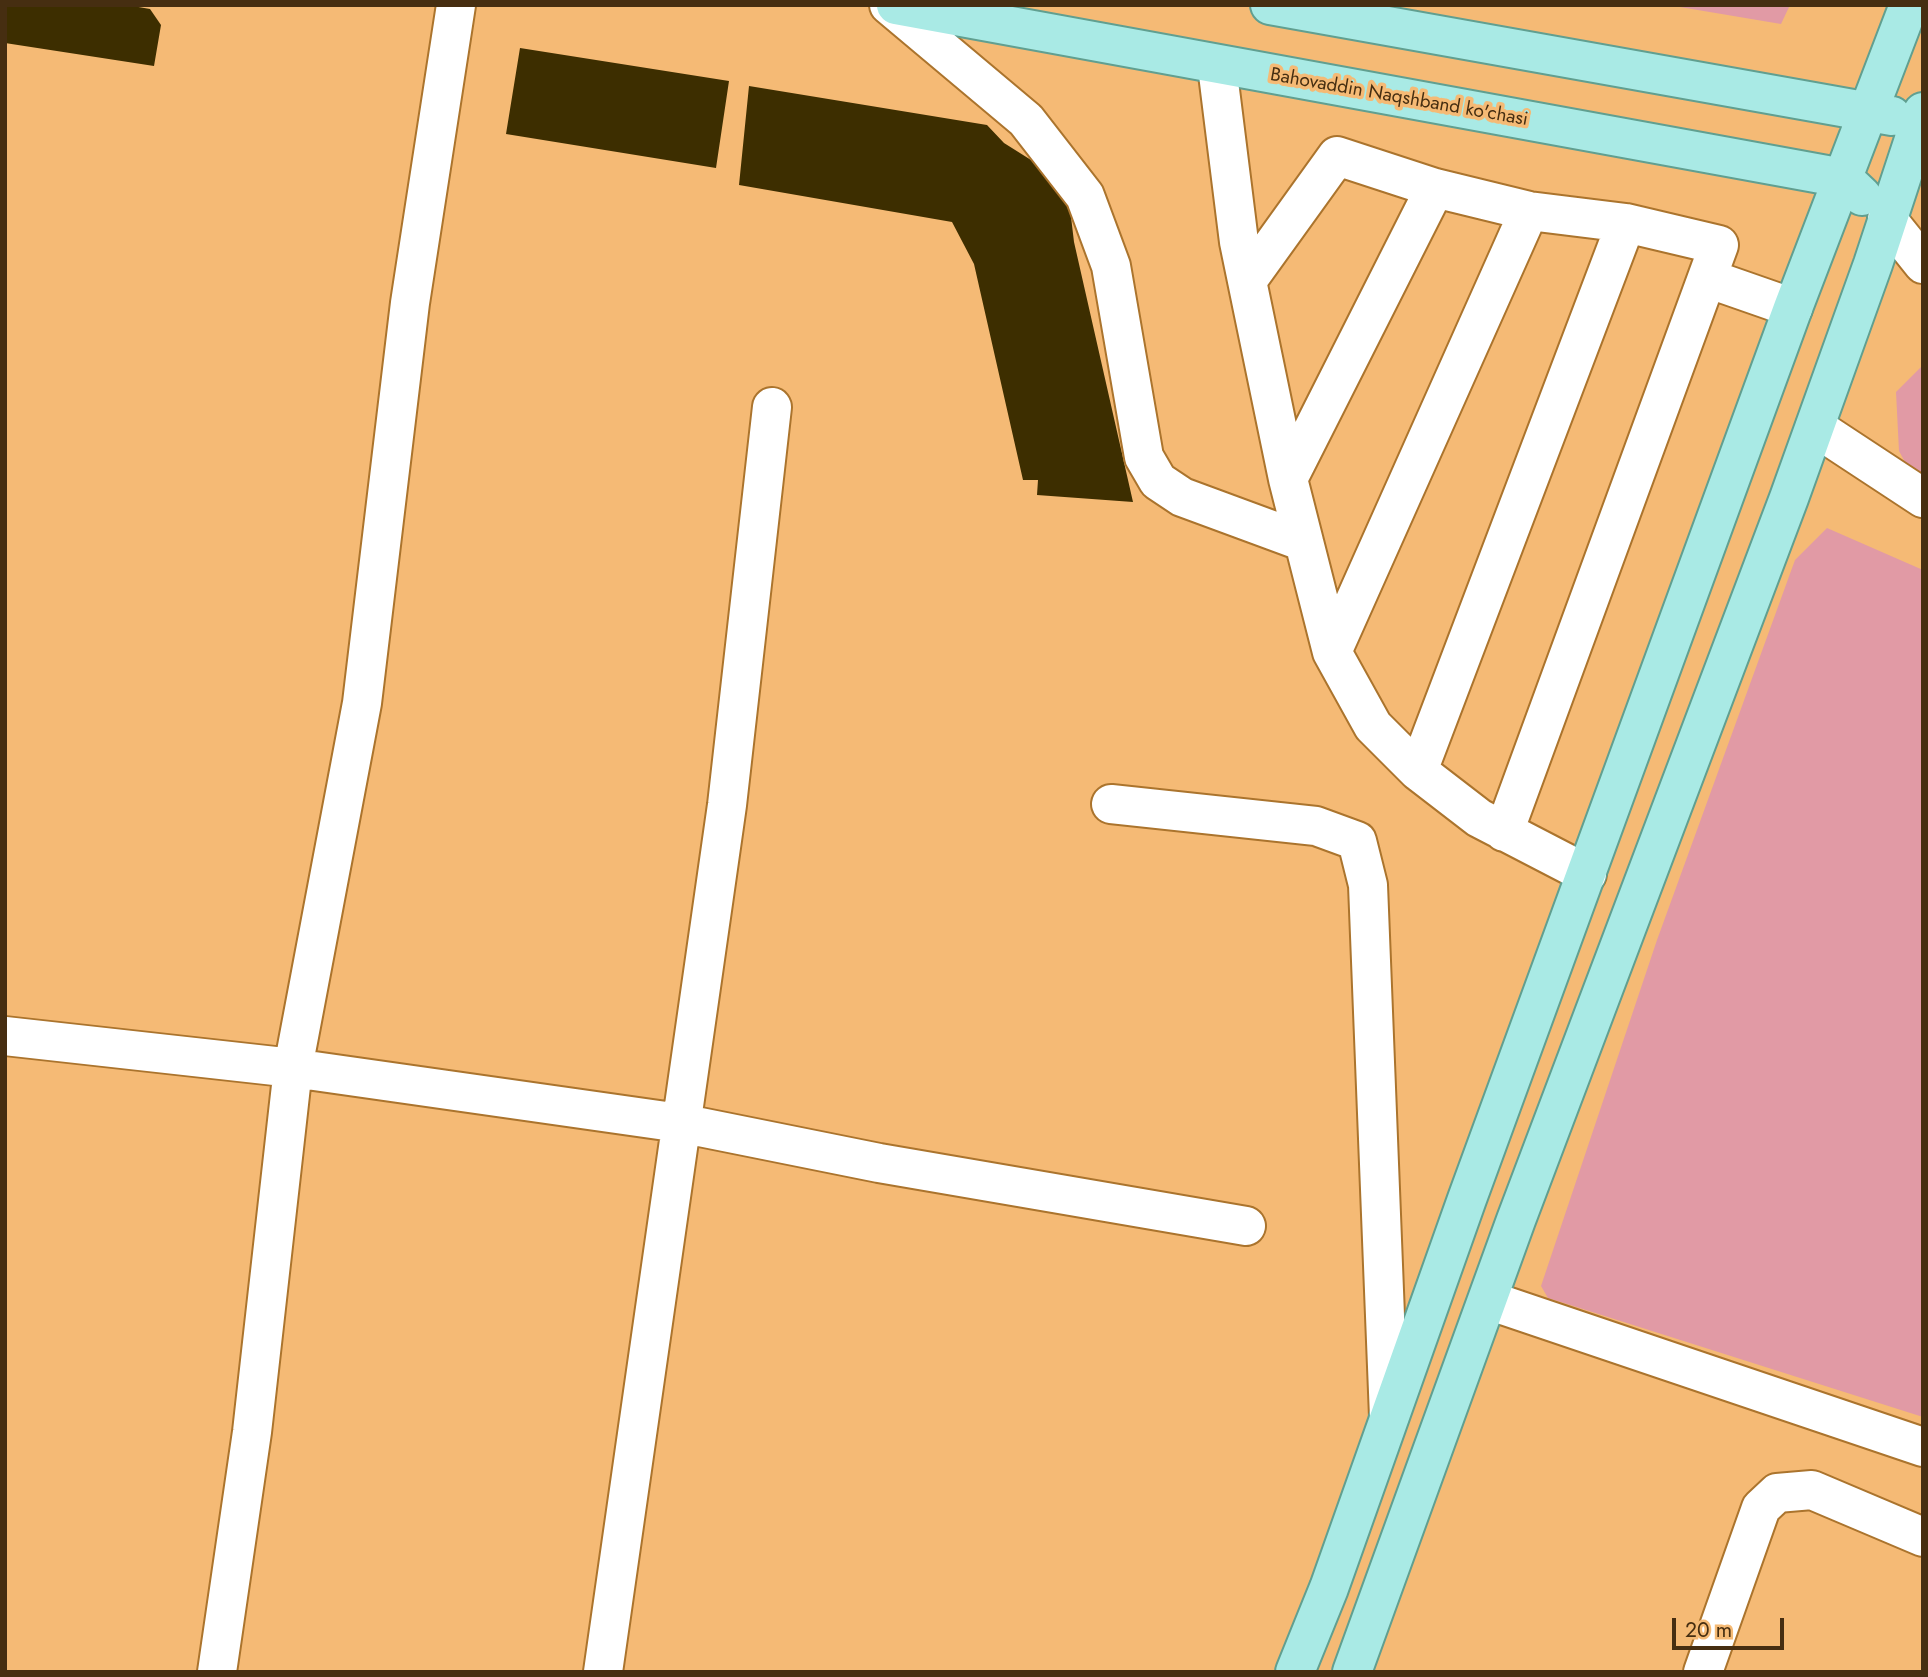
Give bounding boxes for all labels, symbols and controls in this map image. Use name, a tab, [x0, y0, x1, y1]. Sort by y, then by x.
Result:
street label: Bahovaddin Naqshband ko'chasi	[1268, 64, 1530, 132]
scale bar	[1676, 1604, 1788, 1648]
text: 20 m	[1685, 1615, 1732, 1645]

